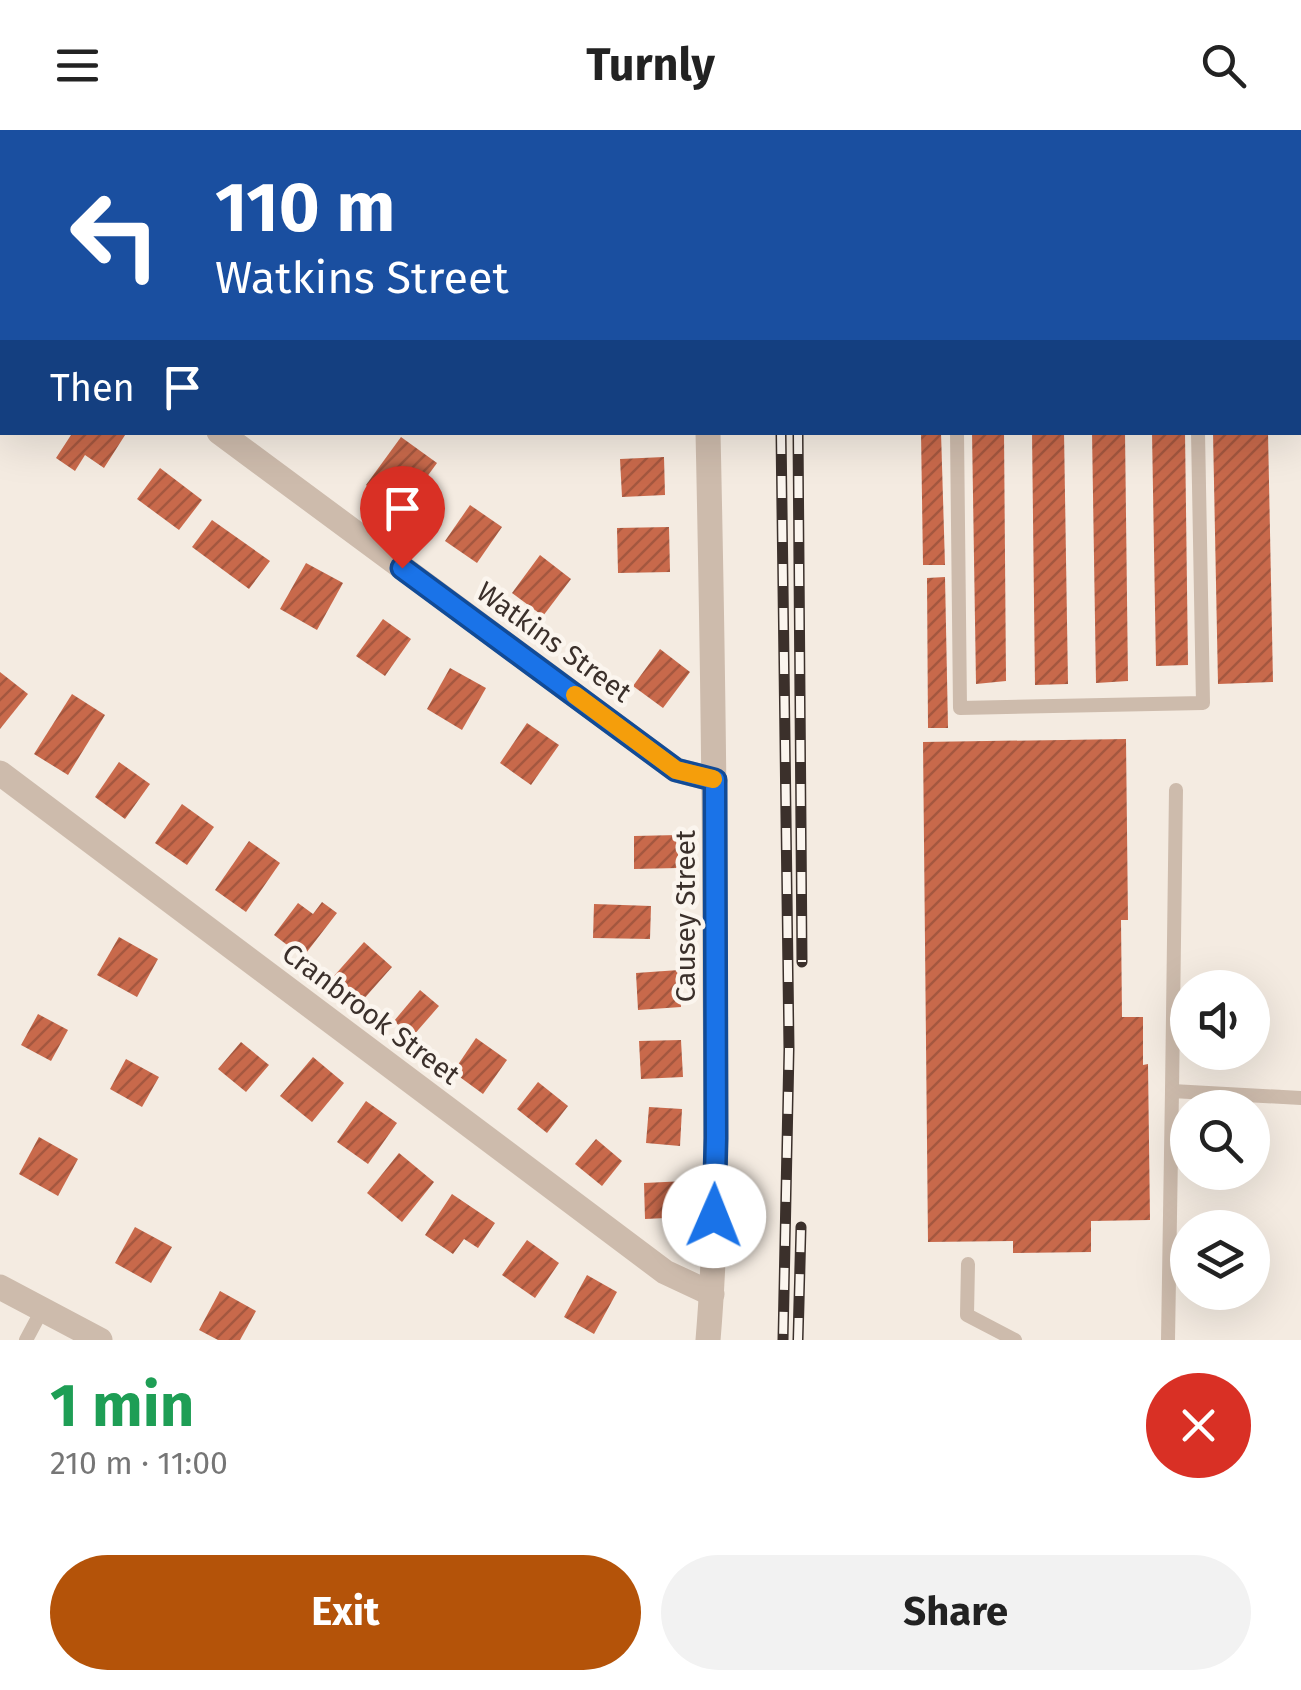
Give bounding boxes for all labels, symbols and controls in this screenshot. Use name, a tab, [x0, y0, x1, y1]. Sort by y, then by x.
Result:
icon: menu	[50, 38, 105, 93]
text: Turnly	[586, 38, 715, 92]
icon: search	[1196, 38, 1251, 93]
text: 110 m	[215, 166, 395, 250]
icon: left	[50, 170, 180, 300]
text: Watkins Street	[215, 251, 509, 305]
icon: arrive	[155, 360, 210, 415]
text: Then	[50, 365, 135, 411]
pin	[360, 466, 445, 569]
icon: arrive	[375, 481, 430, 536]
street label: Watkins Street	[470, 575, 638, 710]
street label: Causey Street	[669, 829, 702, 1002]
street label: Cranbrook Street	[276, 936, 467, 1092]
map controls	[1170, 970, 1270, 1310]
button: sound	[1170, 970, 1270, 1070]
button: search	[1170, 1090, 1270, 1190]
position arrow	[662, 1164, 766, 1268]
button: layers	[1170, 1210, 1270, 1310]
text: 1 min	[50, 1370, 194, 1442]
button: close	[1146, 1373, 1251, 1478]
text: 210 m · 11:00	[50, 1444, 228, 1482]
button: Exit	[50, 1555, 641, 1670]
button: Share	[661, 1555, 1251, 1670]

